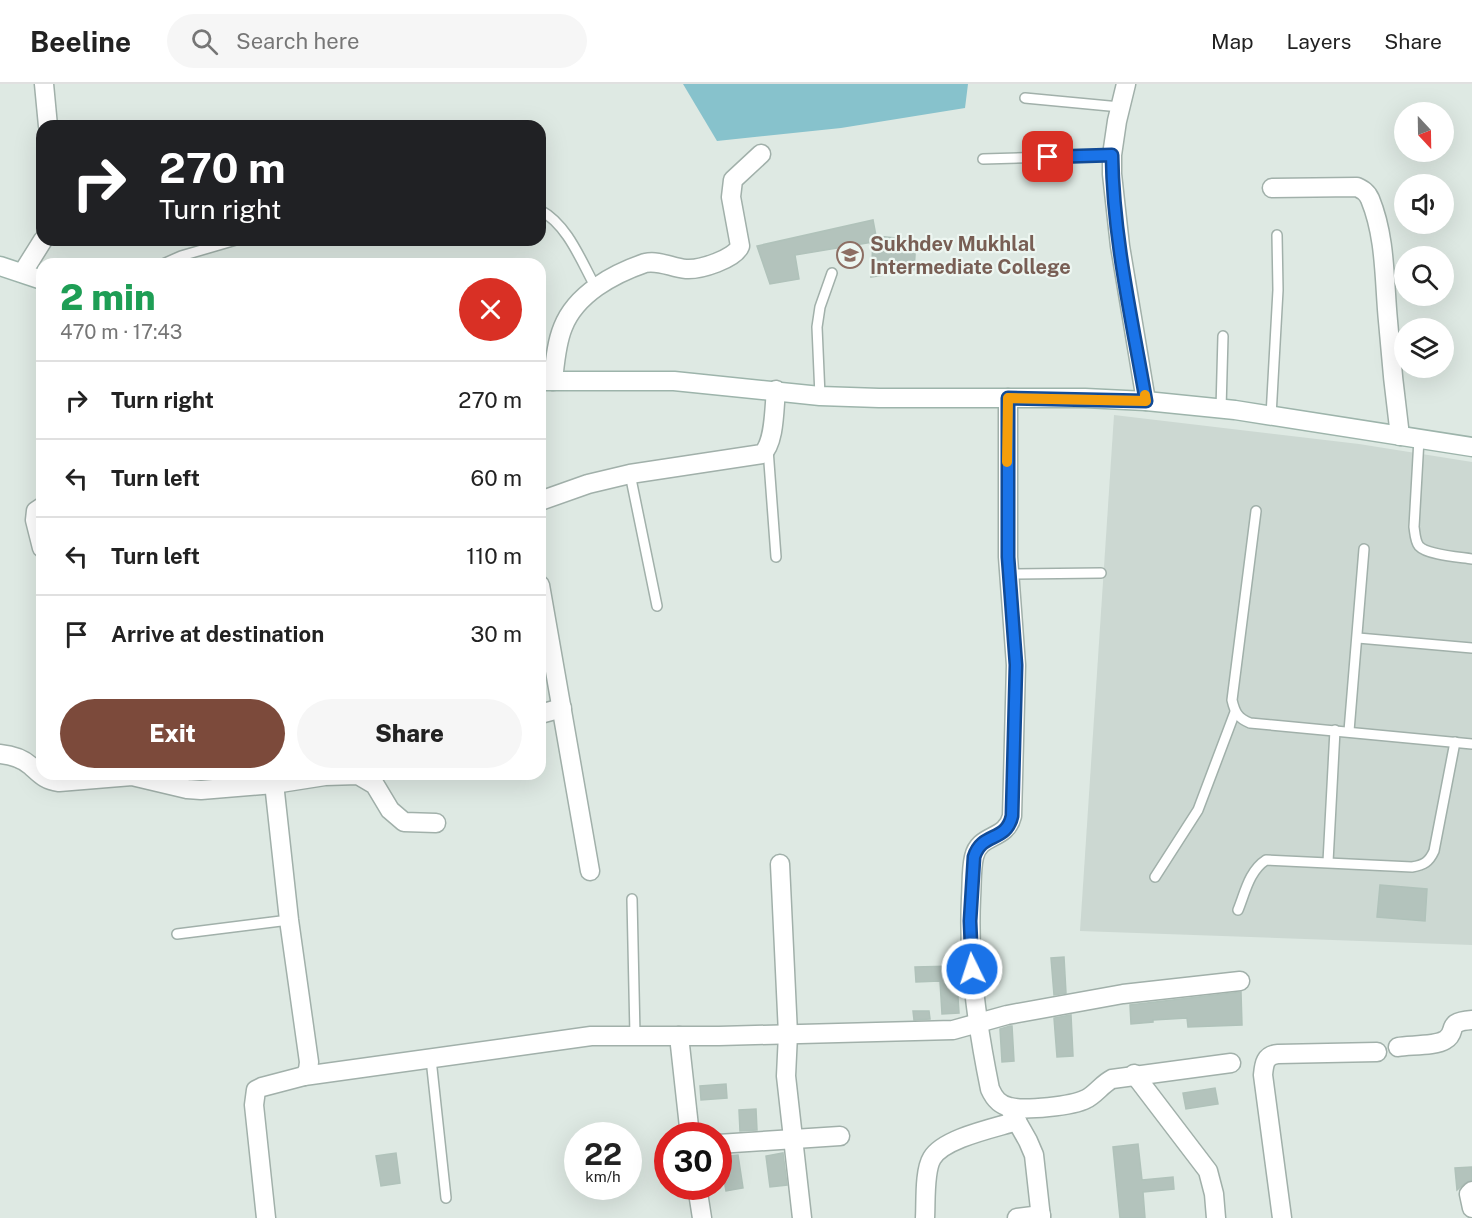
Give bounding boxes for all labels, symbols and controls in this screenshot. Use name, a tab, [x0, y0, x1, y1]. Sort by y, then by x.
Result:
search box	[167, 14, 587, 68]
text: Beeline	[30, 25, 131, 58]
icon: search	[188, 25, 221, 58]
text: Search here	[236, 28, 360, 54]
text: Map	[1211, 29, 1254, 54]
text: Layers	[1287, 29, 1351, 54]
text: Share	[1384, 29, 1442, 54]
north arrow	[1394, 102, 1454, 162]
map controls	[1394, 102, 1454, 378]
pin	[1022, 131, 1073, 182]
icon: arrive	[1031, 140, 1064, 173]
text: 270 m	[159, 143, 286, 192]
icon: right	[60, 144, 138, 222]
button: sound	[1394, 174, 1454, 234]
text: Turn right	[159, 193, 282, 225]
place label: Sukhdev Mukhlal Intermediate College	[870, 232, 1071, 279]
school or university icon: Sukhdev Mukhlal Intermediate College	[835, 240, 865, 270]
button: search	[1394, 246, 1454, 306]
text: 2 min	[60, 276, 156, 318]
button: close	[459, 278, 522, 341]
button: layers	[1394, 318, 1454, 378]
text: 470 m · 17:43	[60, 320, 182, 344]
icon: right	[60, 384, 93, 417]
text: Turn right	[111, 387, 214, 413]
text: 270 m	[458, 387, 522, 413]
icon: left	[60, 462, 93, 495]
text: Turn left	[111, 465, 200, 491]
text: 60 m	[471, 465, 522, 491]
icon: left	[60, 540, 93, 573]
text: Turn left	[111, 543, 200, 569]
text: 110 m	[466, 543, 522, 569]
icon: arrive	[60, 618, 93, 651]
text: Arrive at destination	[111, 621, 324, 647]
text: 30 m	[470, 621, 522, 647]
button: Exit	[60, 699, 285, 768]
button: Share	[297, 699, 522, 768]
position arrow	[940, 937, 1004, 1001]
speed limit sign: 30	[654, 1122, 732, 1200]
text: 22	[584, 1136, 622, 1172]
text: km/h	[585, 1168, 621, 1185]

